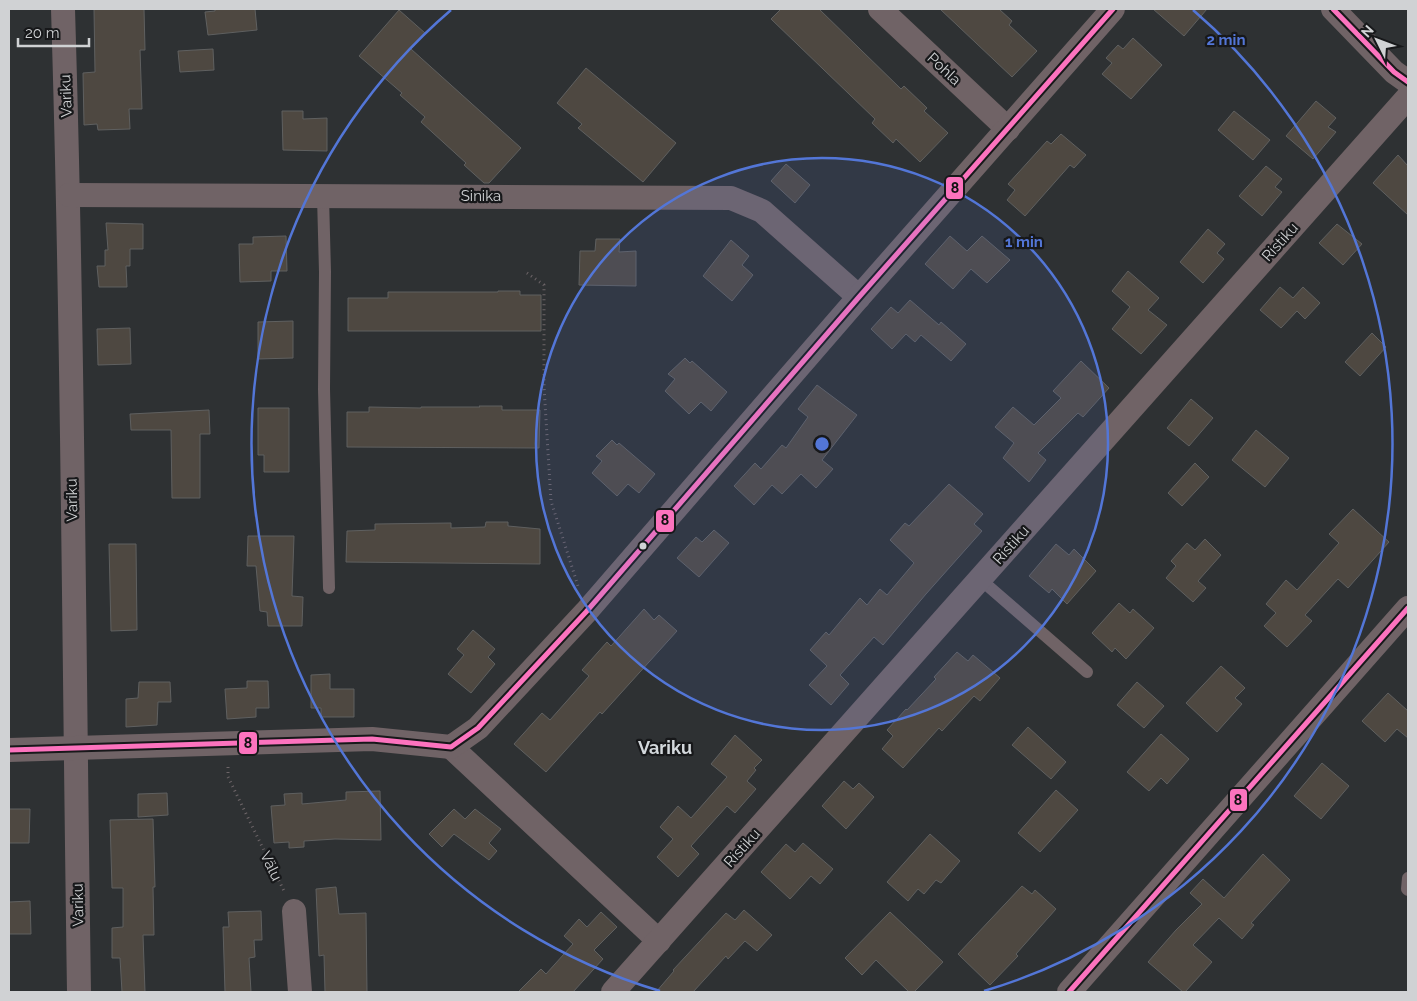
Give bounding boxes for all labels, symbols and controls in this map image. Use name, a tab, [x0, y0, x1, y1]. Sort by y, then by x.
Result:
scale bar	[18, 15, 89, 47]
north arrow	[1352, 15, 1402, 65]
text: N	[1358, 22, 1377, 41]
text: 20 m	[25, 24, 60, 42]
text: 2 min	[1207, 31, 1245, 49]
street label: Pohla	[924, 49, 964, 89]
street label: Variku	[56, 74, 76, 118]
line badge: 8	[945, 176, 964, 200]
text: 8	[951, 180, 959, 196]
street label: Sinika	[461, 187, 501, 205]
street label: Ristiku	[1258, 219, 1302, 265]
text: 1 min	[1005, 233, 1043, 251]
centre of rings	[813, 435, 831, 453]
street label: Variku	[63, 478, 81, 522]
line badge: 8	[655, 509, 675, 533]
text: 8	[661, 512, 669, 528]
street label: Ristiku	[989, 522, 1033, 568]
unlabelled marker	[638, 541, 648, 551]
line badge: 8	[238, 731, 258, 755]
text: 8	[244, 735, 252, 751]
district label: Variku	[638, 737, 692, 758]
line badge: 8	[1229, 788, 1248, 812]
text: 8	[1234, 792, 1242, 808]
street label: Ristiku	[720, 825, 764, 871]
street label: Välu	[256, 848, 286, 884]
street label: Variku	[69, 883, 87, 927]

